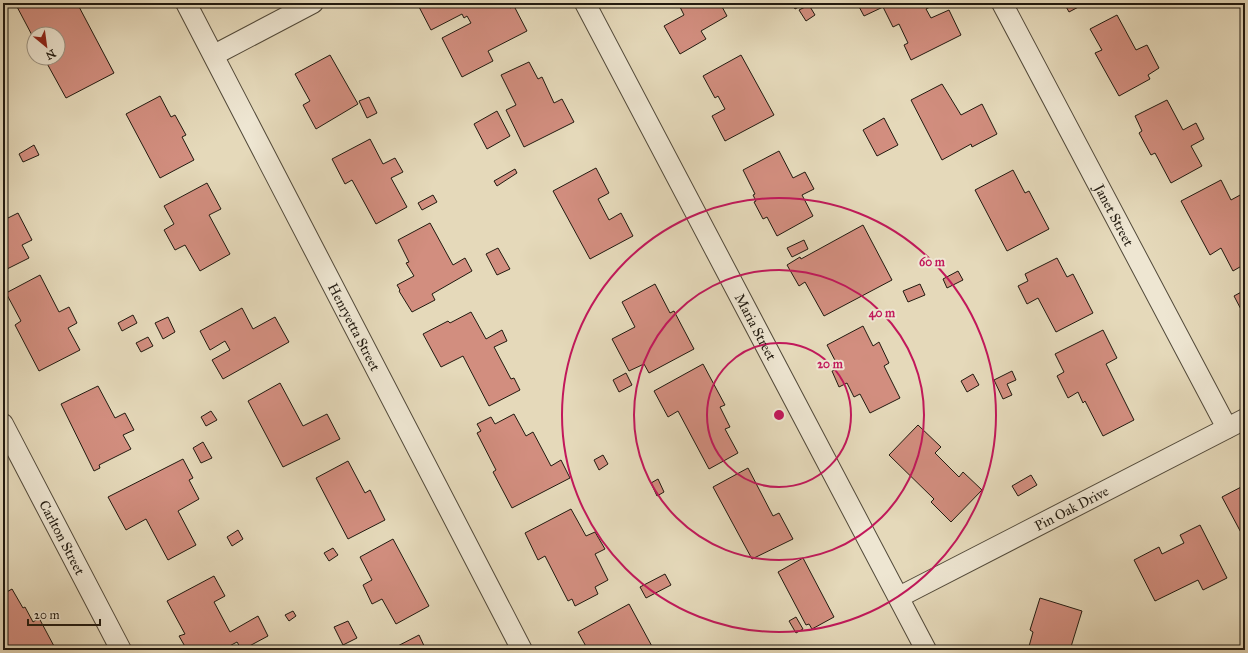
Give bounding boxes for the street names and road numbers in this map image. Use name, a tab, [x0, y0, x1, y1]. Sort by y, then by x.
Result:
street label: Janet Street	[1089, 180, 1138, 249]
street label: Henryetta Street	[324, 280, 384, 374]
street label: Maria Street	[731, 290, 780, 363]
street label: Pin Oak Drive	[1032, 482, 1112, 534]
street label: Carlton Street	[36, 497, 89, 578]

